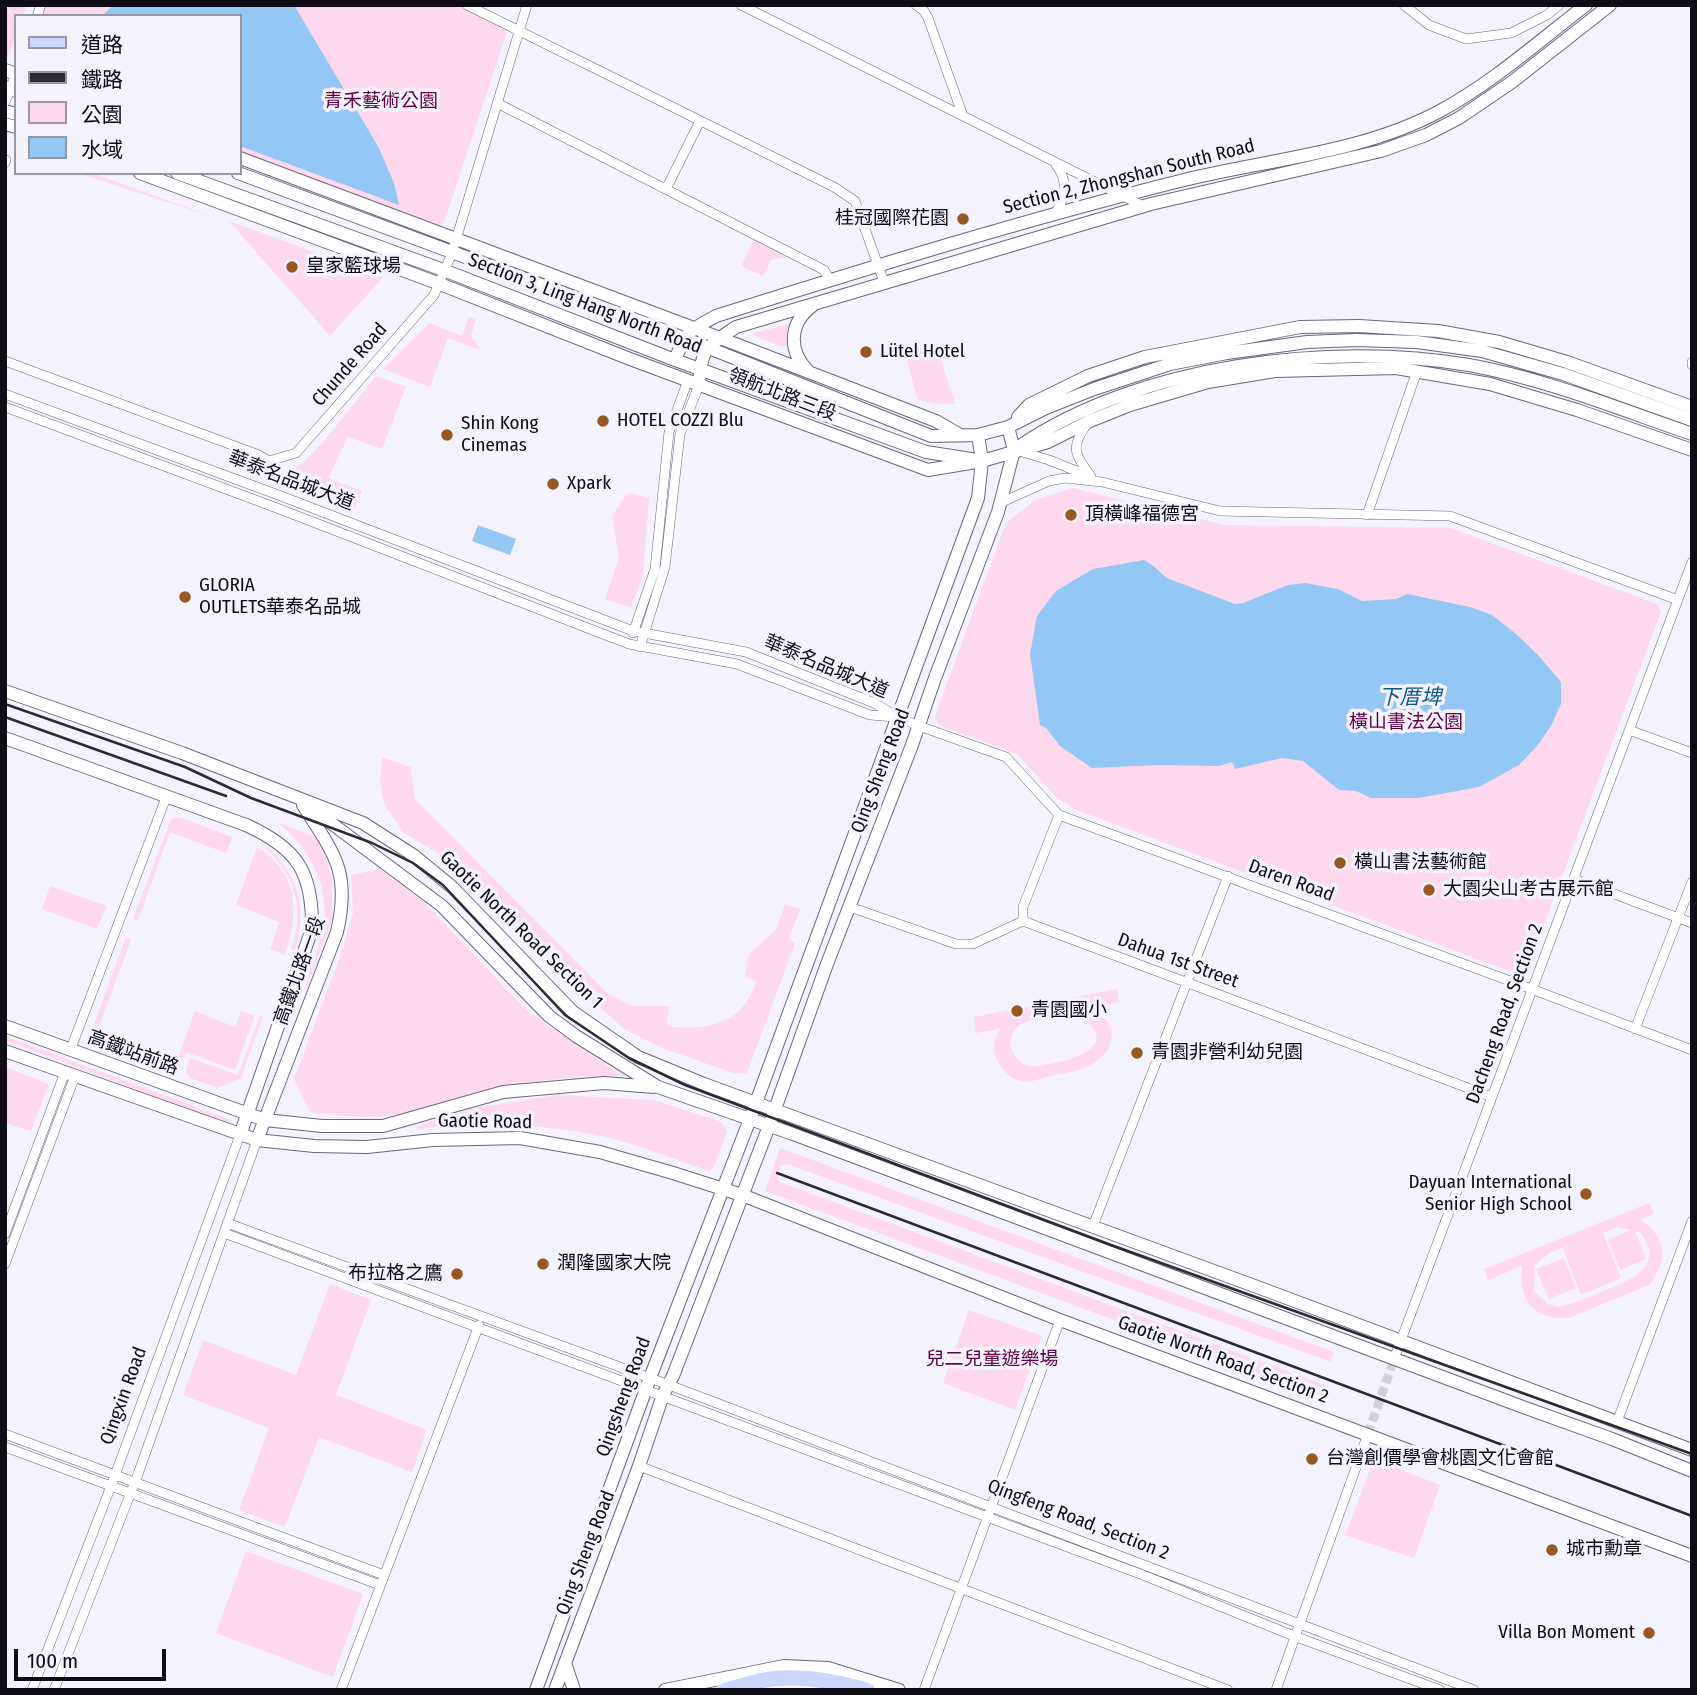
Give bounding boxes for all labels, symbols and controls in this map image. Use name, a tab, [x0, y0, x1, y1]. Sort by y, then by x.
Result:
legend	[14, 14, 242, 175]
text: 道路	[81, 32, 123, 58]
text: 鐵路	[81, 67, 123, 93]
park label: 青禾藝術公園	[324, 91, 438, 113]
text: 公園	[81, 102, 123, 128]
street label: Section 2, Zhongshan South Road	[1001, 135, 1257, 219]
text: 水域	[81, 137, 123, 163]
place label: 桂冠國際花園	[835, 208, 949, 230]
marker: 桂冠國際花園	[955, 211, 971, 227]
street label: Section 3, Ling Hang North Road	[465, 249, 705, 359]
place label: 皇家籃球場	[306, 256, 401, 278]
marker: 皇家籃球場	[284, 259, 300, 275]
street label: Chunde Road	[308, 319, 392, 411]
place label: Lütel Hotel	[880, 341, 965, 363]
marker: Lütel Hotel	[858, 344, 874, 360]
street label: 領航北路三段	[725, 364, 839, 426]
place label: HOTEL COZZI Blu	[617, 410, 744, 432]
place label: Shin Kong Cinemas	[461, 413, 538, 457]
marker: HOTEL COZZI Blu	[595, 413, 611, 429]
marker: Shin Kong Cinemas	[439, 427, 455, 443]
street label: 華泰名品城大道	[225, 447, 357, 515]
place label: Xpark	[567, 473, 611, 495]
marker: Xpark	[545, 476, 561, 492]
place label: 頂橫峰福德宮	[1085, 504, 1199, 526]
marker: 頂橫峰福德宮	[1063, 507, 1079, 523]
place label: GLORIA OUTLETS華泰名品城	[199, 575, 361, 619]
marker: GLORIA OUTLETS華泰名品城	[177, 589, 193, 605]
street label: 華泰名品城大道	[760, 631, 892, 703]
water label: 下厝埤	[1379, 685, 1441, 711]
street label: Qing Sheng Road	[847, 705, 915, 837]
park label: 橫山書法公園	[1349, 712, 1463, 734]
street label: Gaotie North Road Section 1	[435, 846, 607, 1014]
place label: 橫山書法藝術館	[1354, 852, 1487, 874]
street label: Daren Road	[1245, 855, 1337, 907]
marker: 橫山書法藝術館	[1332, 855, 1348, 871]
place label: 大園尖山考古展示館	[1443, 879, 1614, 901]
marker: 大園尖山考古展示館	[1421, 882, 1437, 898]
street label: 高鐵北路一段	[270, 914, 330, 1028]
street label: Dacheng Road, Section 2	[1462, 921, 1548, 1107]
street label: Dahua 1st Street	[1115, 929, 1241, 993]
place label: 青園國小	[1031, 1000, 1107, 1022]
marker: 青園國小	[1009, 1003, 1025, 1019]
street label: 高鐵站前路	[84, 1026, 182, 1080]
place label: 青園非營利幼兒園	[1151, 1042, 1303, 1064]
marker: 青園非營利幼兒園	[1129, 1045, 1145, 1061]
street label: Gaotie Road	[438, 1110, 532, 1134]
place label: Dayuan International Senior High School	[1409, 1172, 1572, 1216]
marker: Dayuan International Senior High School	[1578, 1186, 1594, 1202]
place label: 潤隆國家大院	[557, 1253, 671, 1275]
marker: 潤隆國家大院	[535, 1256, 551, 1272]
place label: 布拉格之鷹	[348, 1263, 443, 1285]
marker: 布拉格之鷹	[449, 1266, 465, 1282]
street label: Gaotie North Road, Section 2	[1115, 1311, 1331, 1409]
street label: Qingsheng Road	[592, 1334, 656, 1460]
street label: Qingxin Road	[96, 1344, 152, 1448]
park label: 兒二兒童遊樂場	[926, 1349, 1058, 1371]
place label: 台灣創價學會桃園文化會館	[1326, 1448, 1554, 1470]
marker: 台灣創價學會桃園文化會館	[1304, 1451, 1320, 1467]
street label: Qingfeng Road, Section 2	[984, 1475, 1172, 1565]
street label: Qing Sheng Road	[552, 1487, 620, 1619]
place label: 城市勳章	[1566, 1539, 1642, 1561]
marker: 城市勳章	[1544, 1542, 1560, 1558]
place label: Villa Bon Moment	[1498, 1622, 1635, 1644]
marker: Villa Bon Moment	[1641, 1625, 1657, 1641]
scale bar	[18, 1636, 170, 1680]
text: 100 m	[27, 1648, 78, 1674]

